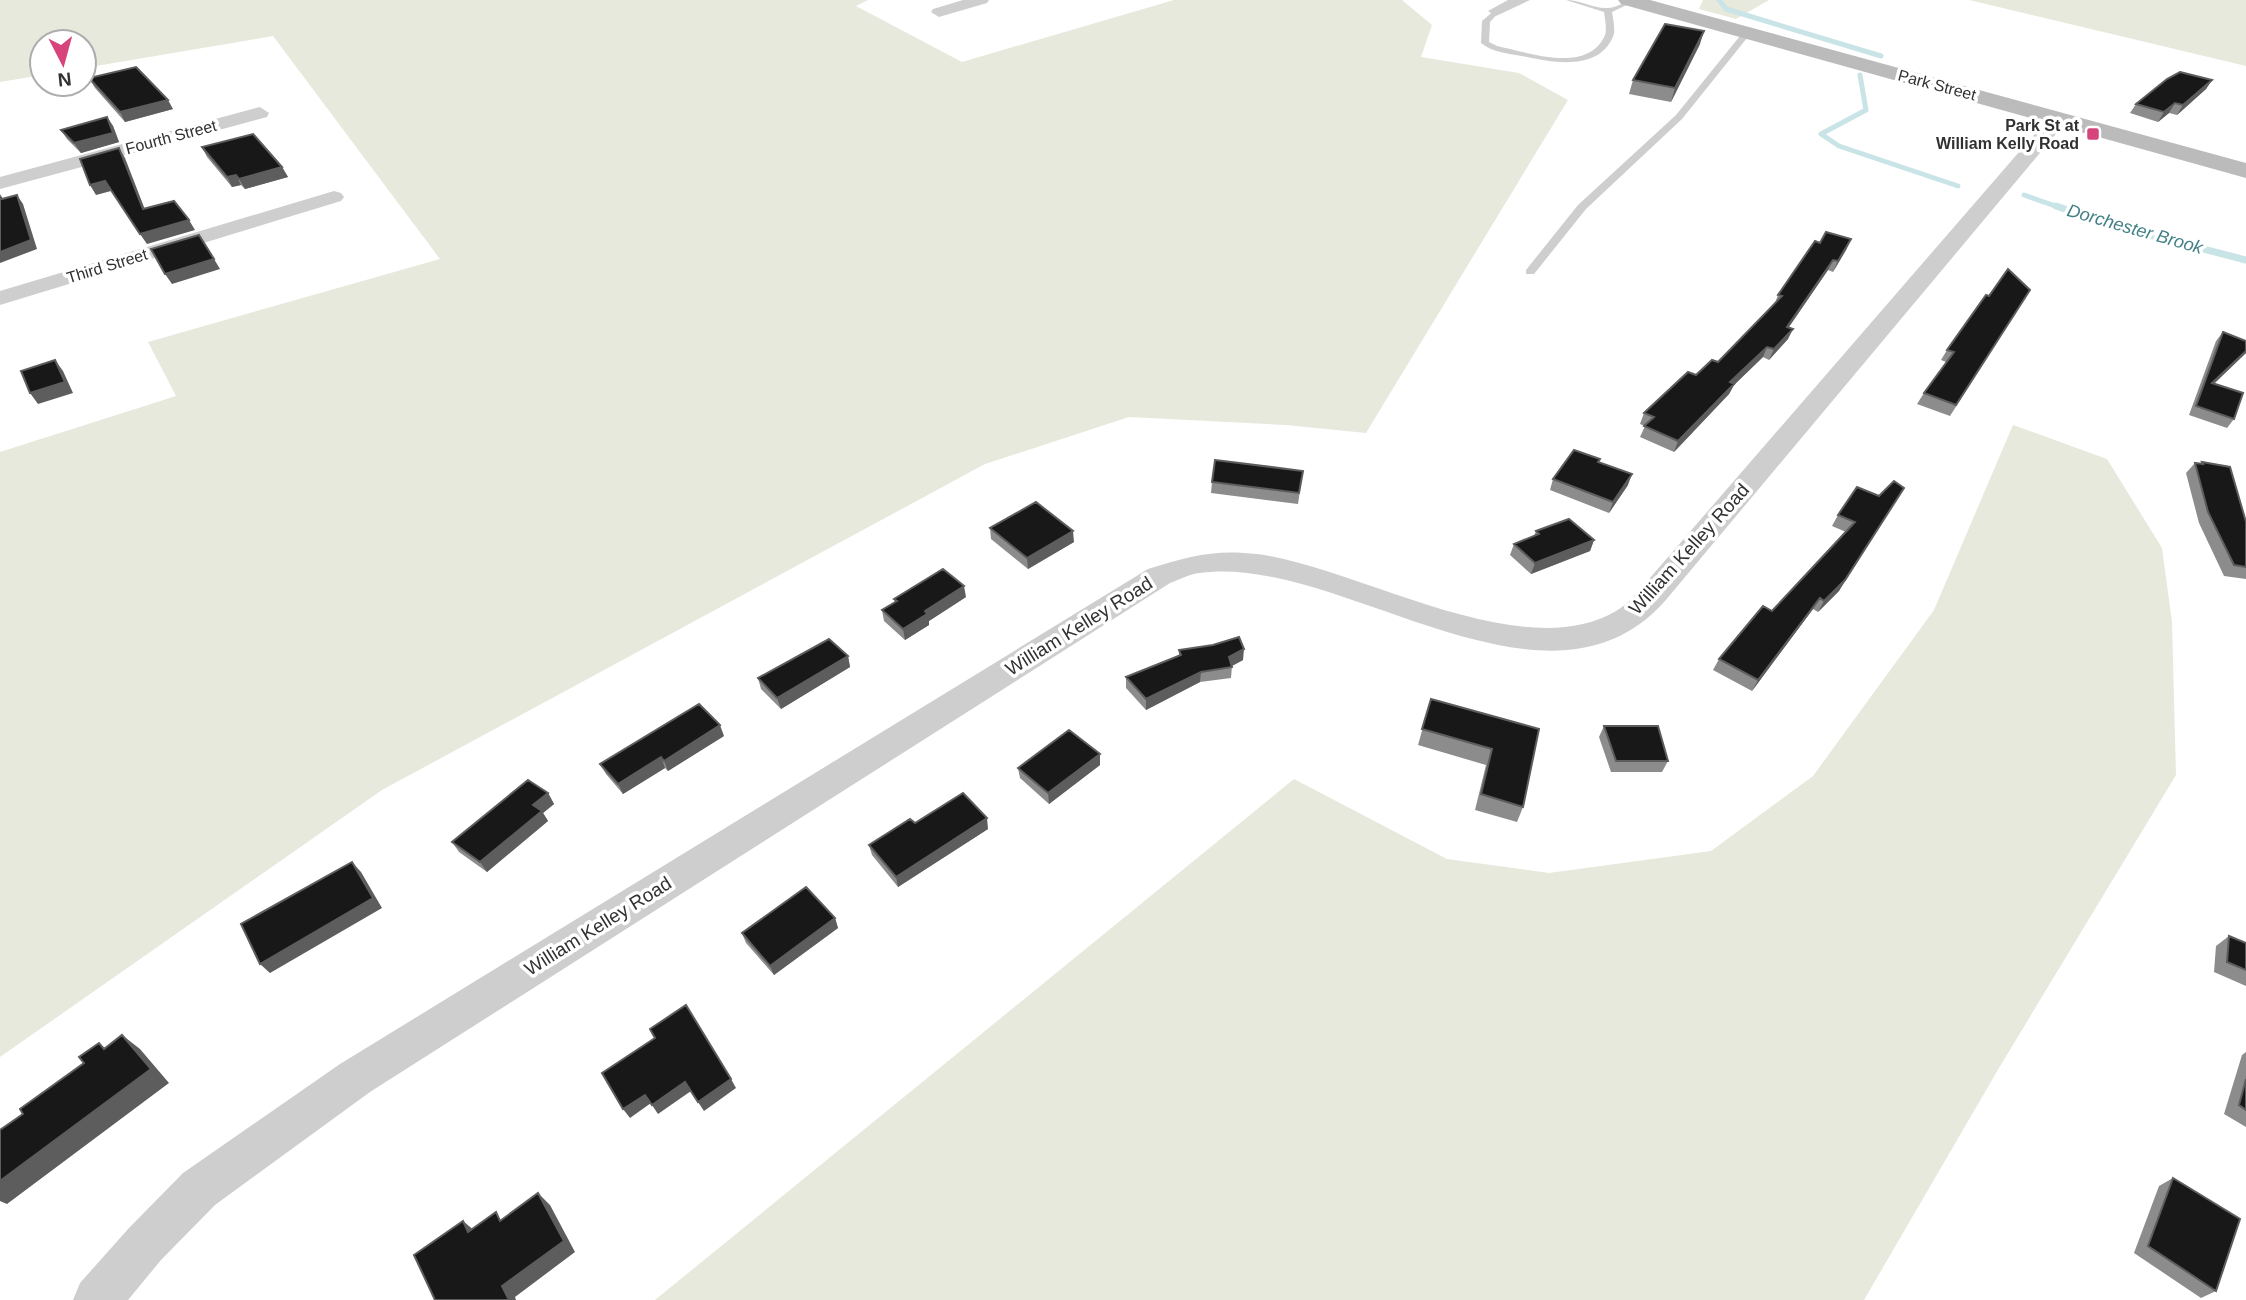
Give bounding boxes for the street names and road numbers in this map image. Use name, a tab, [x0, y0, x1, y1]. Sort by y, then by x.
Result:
street label: Park Street	[1896, 66, 1978, 104]
street label: Fourth Street	[124, 117, 219, 157]
street label: Third Street	[65, 245, 150, 286]
street label: William Kelley Road	[1625, 479, 1753, 619]
street label: William Kelley Road	[1002, 572, 1156, 680]
street label: William Kelley Road	[521, 872, 675, 980]

